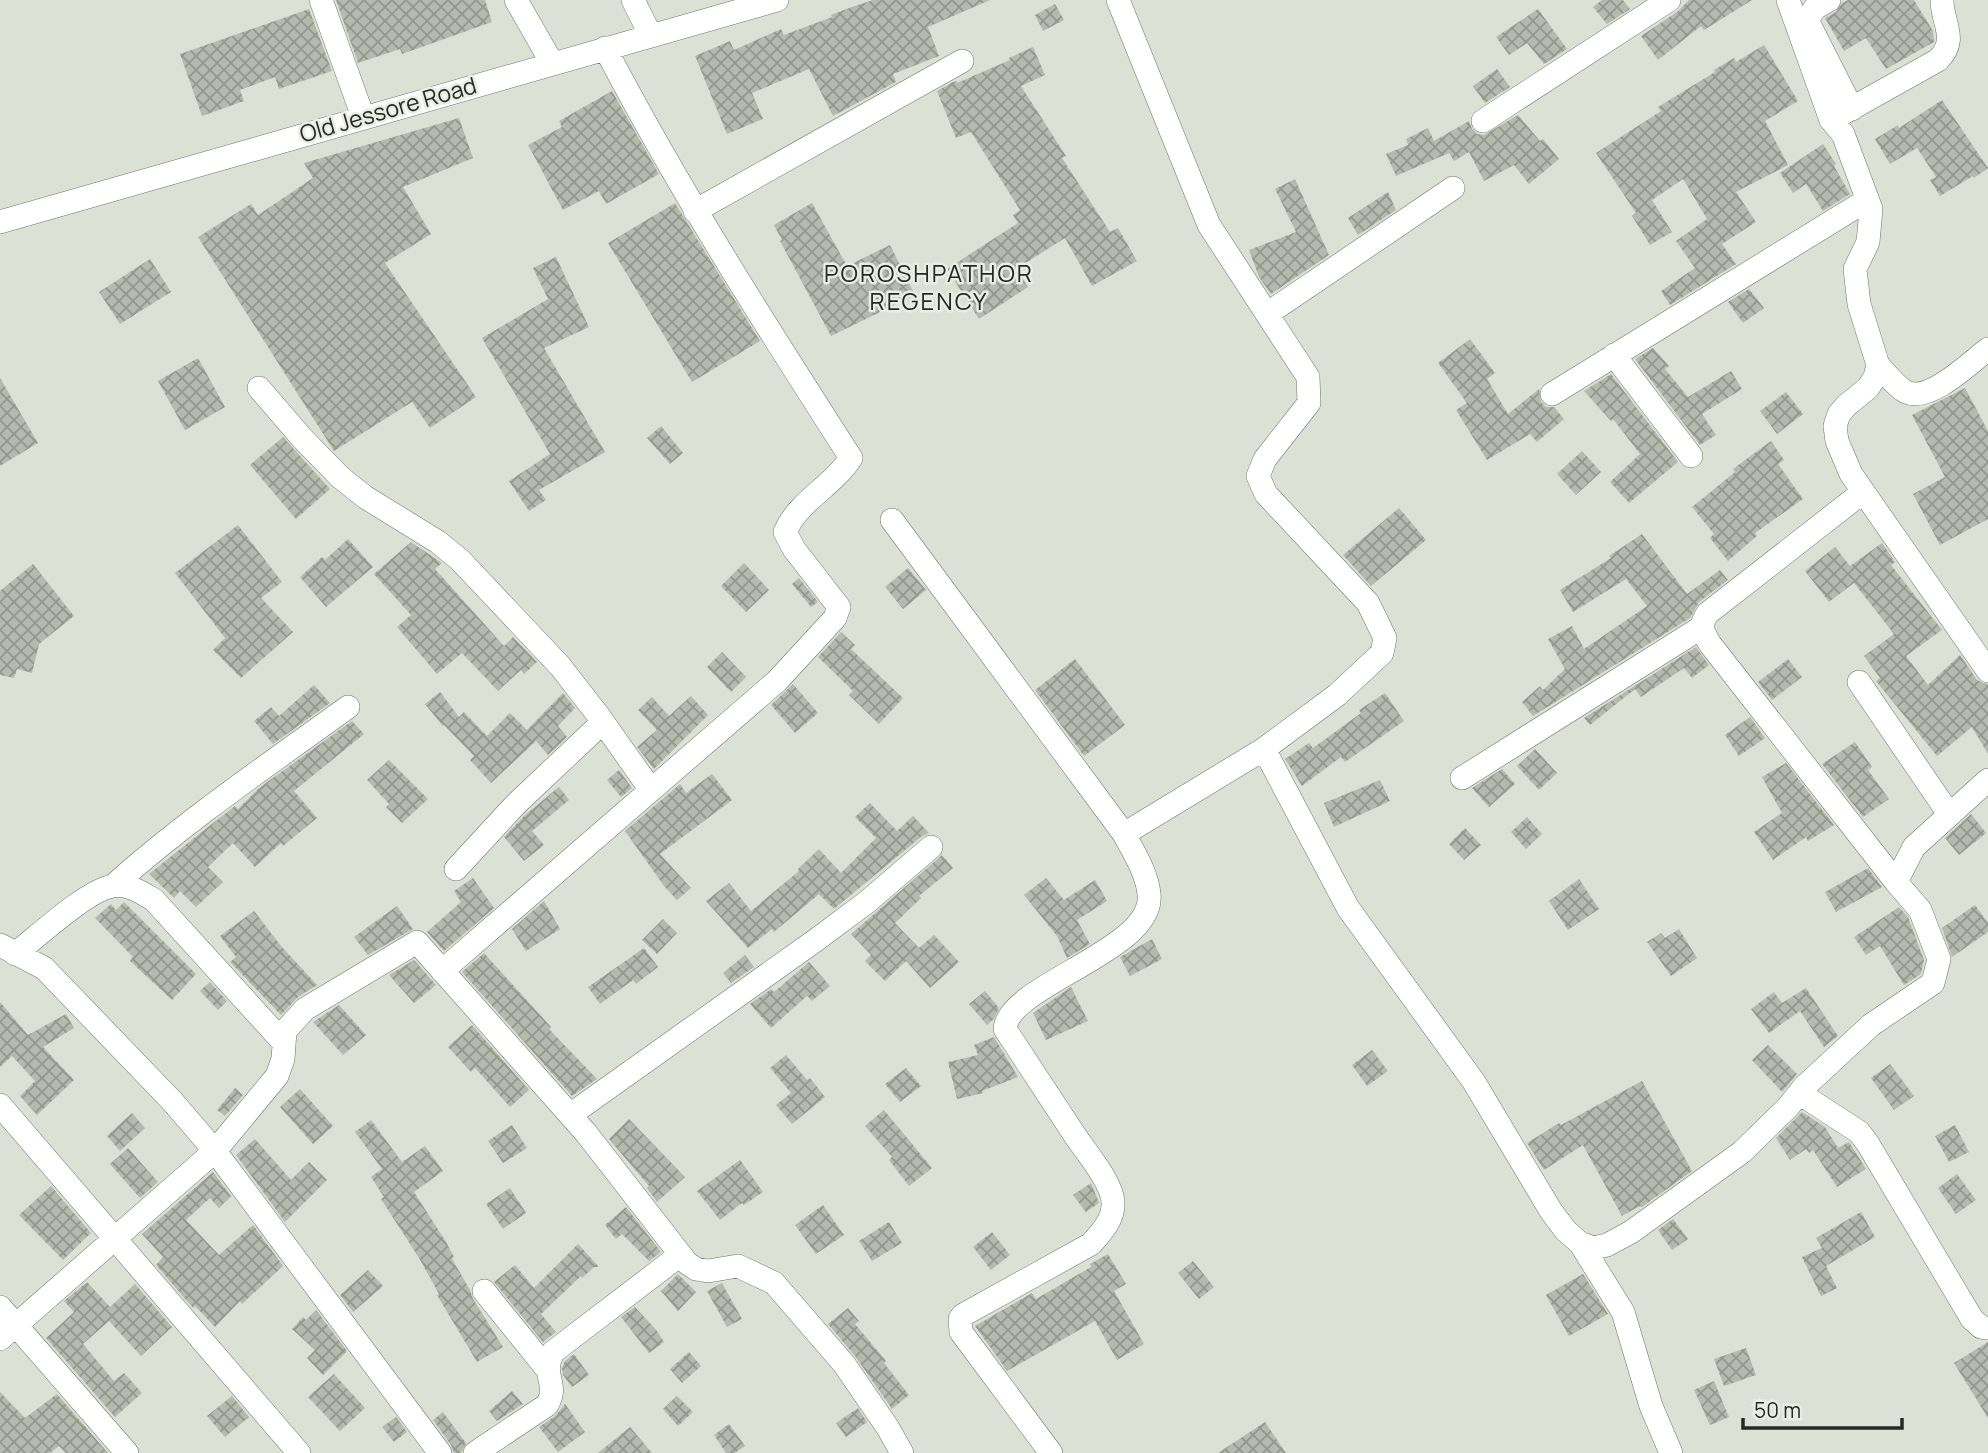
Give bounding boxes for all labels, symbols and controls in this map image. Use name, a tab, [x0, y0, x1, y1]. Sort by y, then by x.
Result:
street label: Old Jessore Road	[295, 68, 480, 150]
district label: POROSHPATHOR REGENCY	[824, 256, 1034, 317]
scale bar	[1743, 1386, 1902, 1430]
text: 50 m	[1754, 1396, 1801, 1424]

